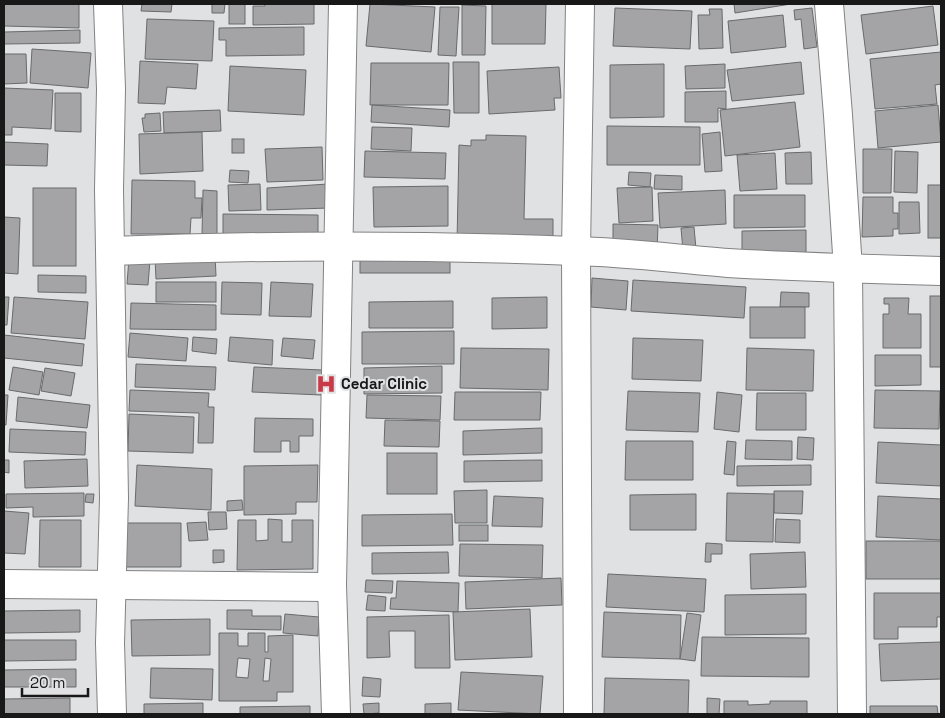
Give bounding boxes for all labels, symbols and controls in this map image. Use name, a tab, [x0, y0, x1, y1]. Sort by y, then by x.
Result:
hospital icon: Cedar Clinic	[315, 373, 337, 395]
place label: Cedar Clinic	[341, 374, 427, 393]
scale bar	[22, 666, 89, 698]
text: 20 m	[30, 673, 65, 692]

